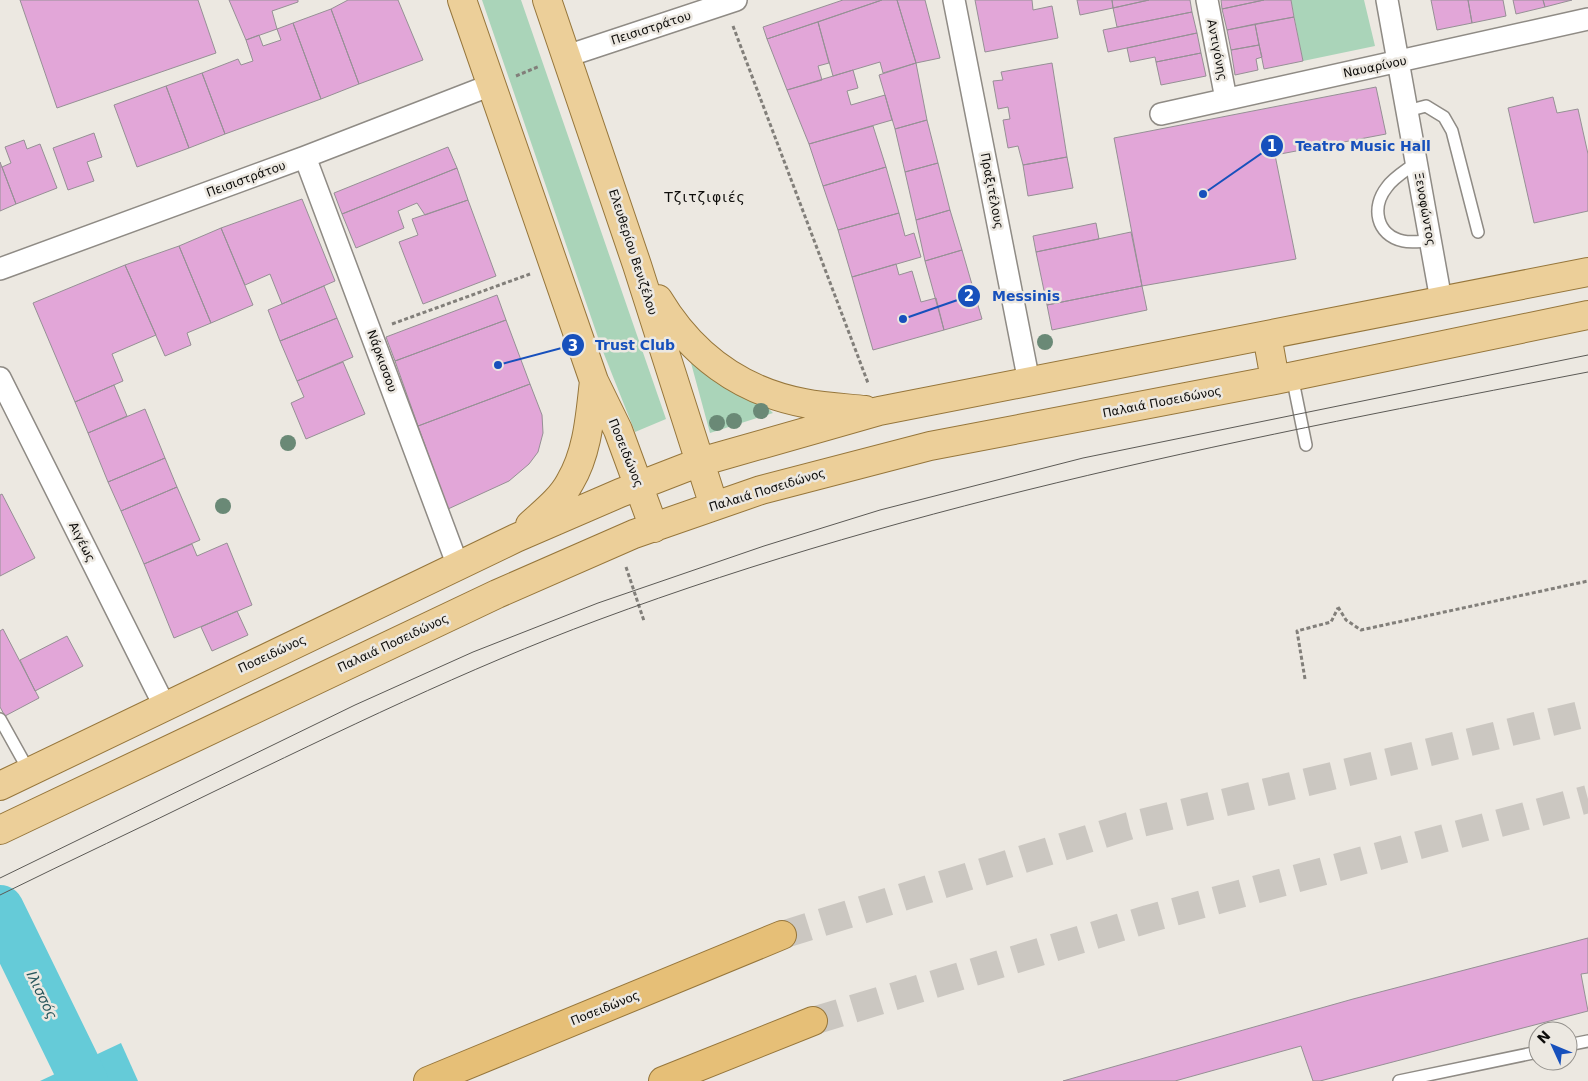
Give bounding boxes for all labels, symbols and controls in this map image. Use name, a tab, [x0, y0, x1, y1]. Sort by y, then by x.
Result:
street label: Πεισιστράτου	[609, 8, 693, 47]
street label: Αντιγόνης	[1204, 18, 1230, 82]
street label: Ναυαρίνου	[1342, 53, 1408, 81]
callout: Teatro Music Hall	[1260, 132, 1440, 161]
text: 1	[1267, 137, 1277, 155]
text: Teatro Music Hall	[1295, 138, 1431, 154]
street label: Πραξιτέλους	[978, 152, 1006, 230]
street label: Πεισιστράτου	[205, 158, 287, 200]
street label: Ξενοφώντος	[1412, 171, 1438, 247]
street label: Ελευθερίου Βενιζέλου	[606, 187, 660, 317]
district label: Τζιτζιφιές	[663, 189, 746, 205]
callout: Messinis	[957, 281, 1070, 310]
text: 2	[964, 287, 974, 305]
text: Messinis	[992, 288, 1060, 304]
street label: Νάρκισσου	[364, 328, 400, 394]
callout: Trust Club	[560, 331, 685, 360]
text: 3	[568, 337, 578, 355]
text: Trust Club	[595, 337, 675, 353]
street label: Παλαιά Ποσειδώνος	[1101, 384, 1223, 420]
street label: Ποσειδώνος	[606, 417, 646, 489]
street label: Παλαιά Ποσειδώνος	[707, 466, 827, 514]
street label: Αιγέως	[66, 520, 98, 564]
street label: Παλαιά Ποσειδώνος	[335, 611, 451, 675]
street label: Ποσειδώνος	[236, 632, 308, 676]
water label: Ιλισσός	[23, 968, 61, 1022]
street label: Ποσειδώνος	[569, 988, 641, 1028]
north arrow	[1528, 1021, 1578, 1071]
text: N	[1534, 1027, 1553, 1047]

